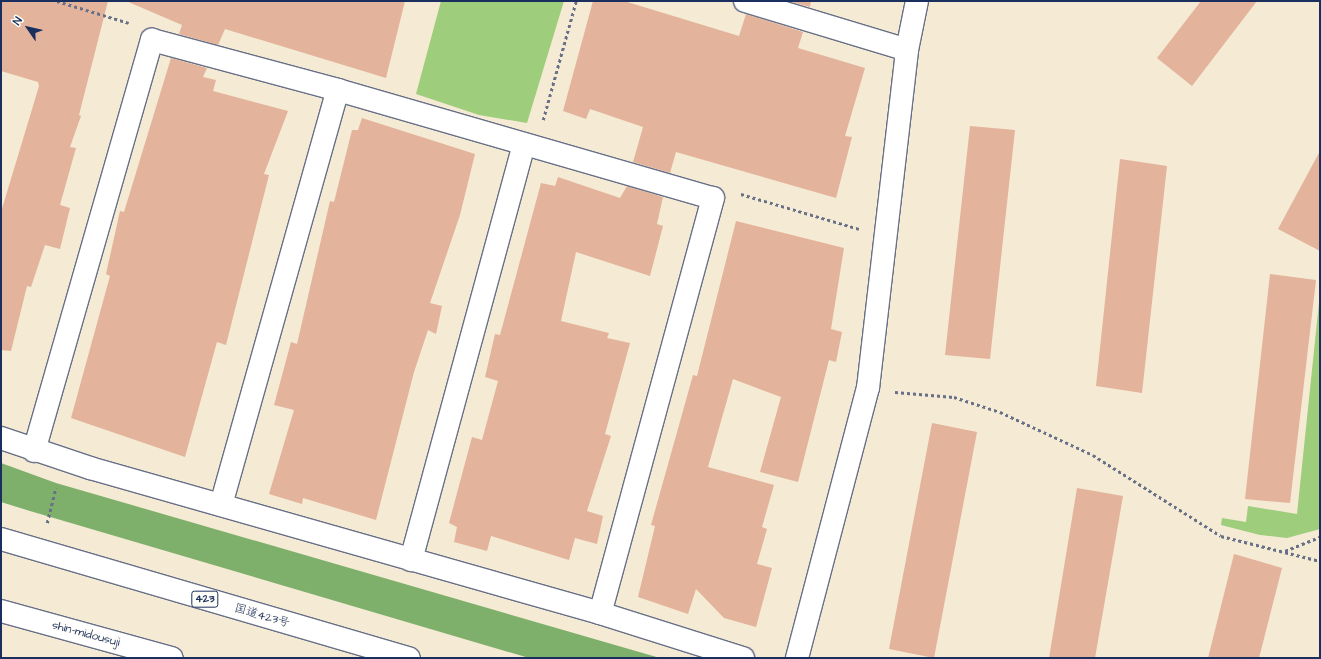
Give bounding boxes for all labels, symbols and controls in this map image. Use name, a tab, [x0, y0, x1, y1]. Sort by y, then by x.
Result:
north arrow	[8, 8, 48, 48]
text: N	[9, 14, 26, 28]
road number: 423	[191, 590, 219, 608]
street label: 国道423号	[233, 601, 291, 631]
street label: shin-midousuji	[50, 618, 122, 650]

